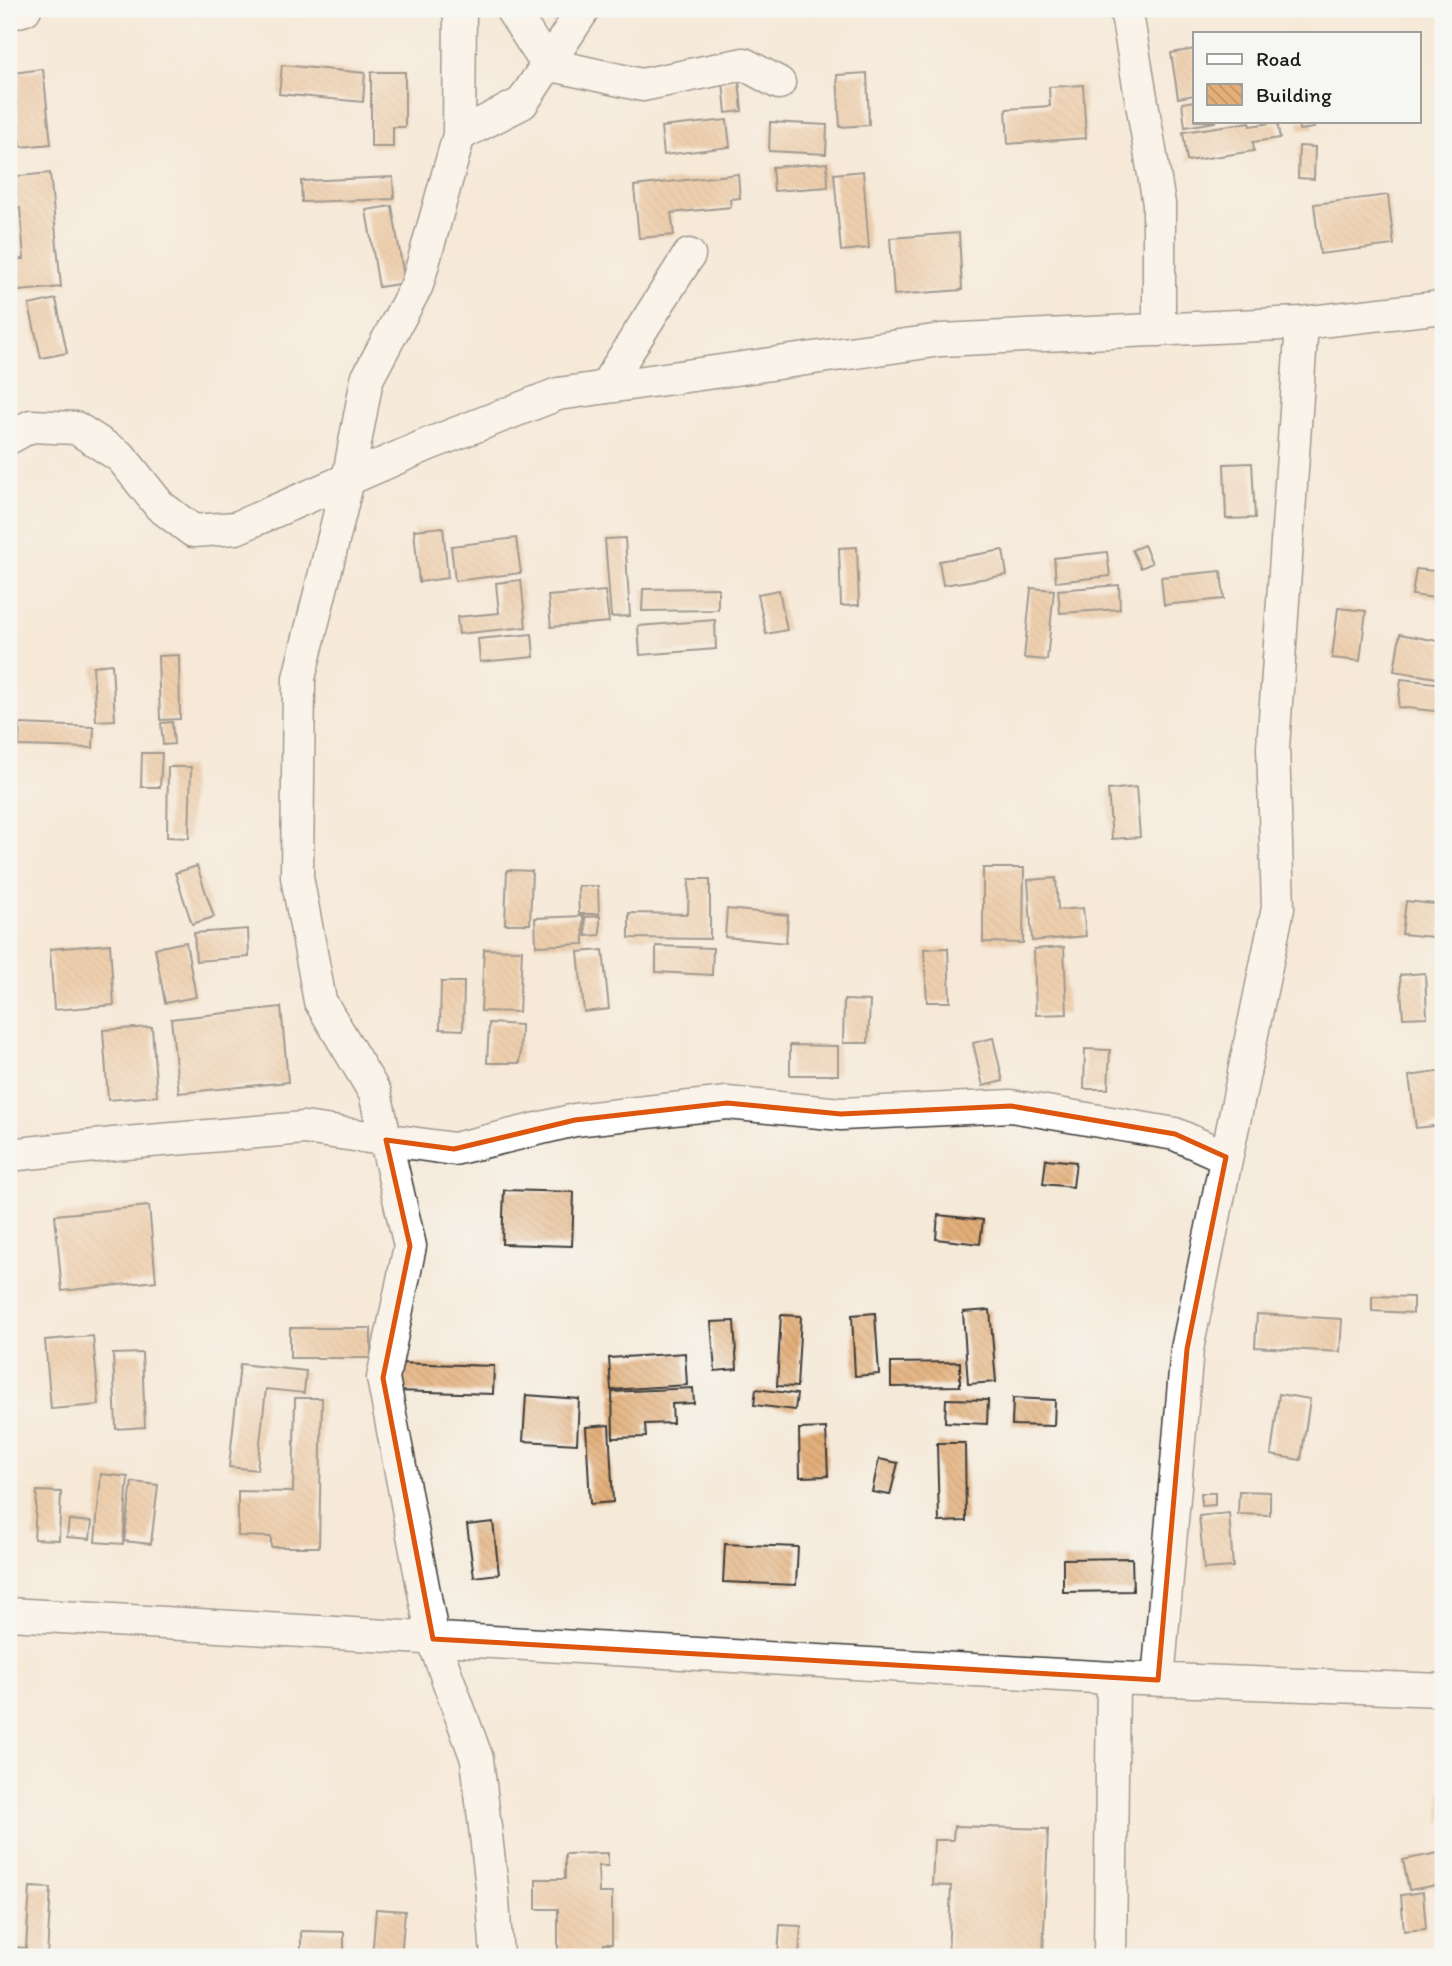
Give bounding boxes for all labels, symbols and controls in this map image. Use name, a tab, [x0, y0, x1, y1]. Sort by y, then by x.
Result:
legend	[1193, 32, 1420, 122]
text: Road	[1256, 46, 1302, 71]
text: Building	[1256, 82, 1332, 107]

